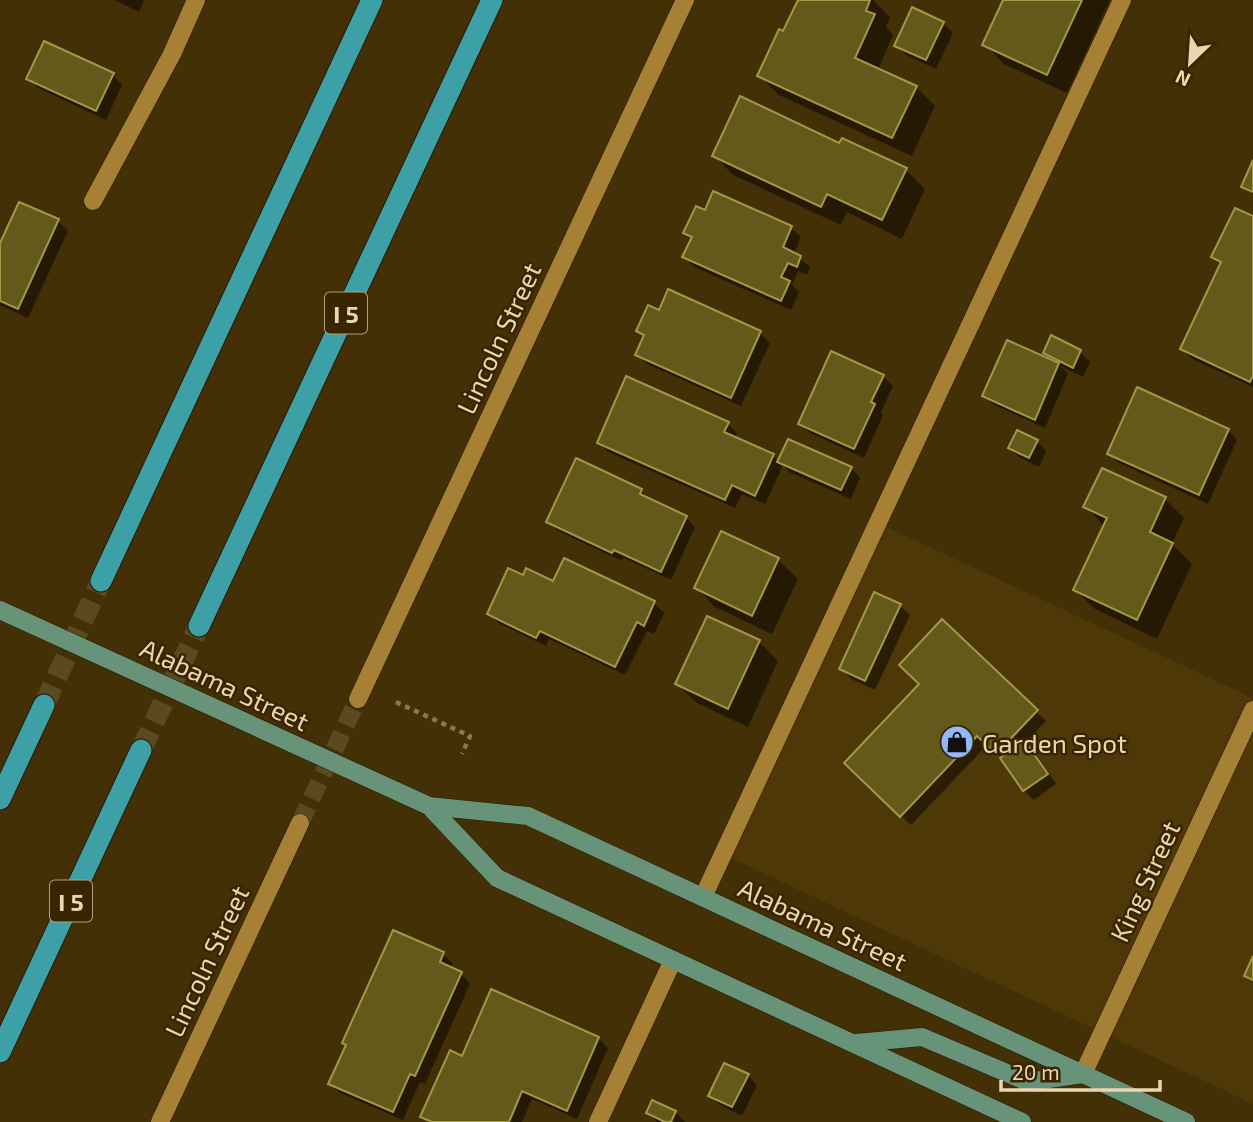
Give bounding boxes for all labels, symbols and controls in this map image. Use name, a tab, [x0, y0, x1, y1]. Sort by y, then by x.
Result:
north arrow	[1155, 28, 1225, 98]
text: N	[1172, 66, 1194, 92]
street label: Lincoln Street	[449, 257, 547, 418]
road number: I 5	[325, 292, 367, 334]
street label: Alabama Street	[136, 631, 314, 737]
shop icon: Garden Spot	[938, 723, 976, 761]
place label: Garden Spot	[982, 727, 1127, 758]
street label: King Street	[1103, 816, 1185, 946]
street label: Alabama Street	[734, 871, 912, 977]
road number: I 5	[50, 880, 92, 922]
street label: Lincoln Street	[157, 880, 255, 1041]
scale bar	[1001, 1048, 1160, 1092]
text: 20 m	[1012, 1059, 1060, 1084]

